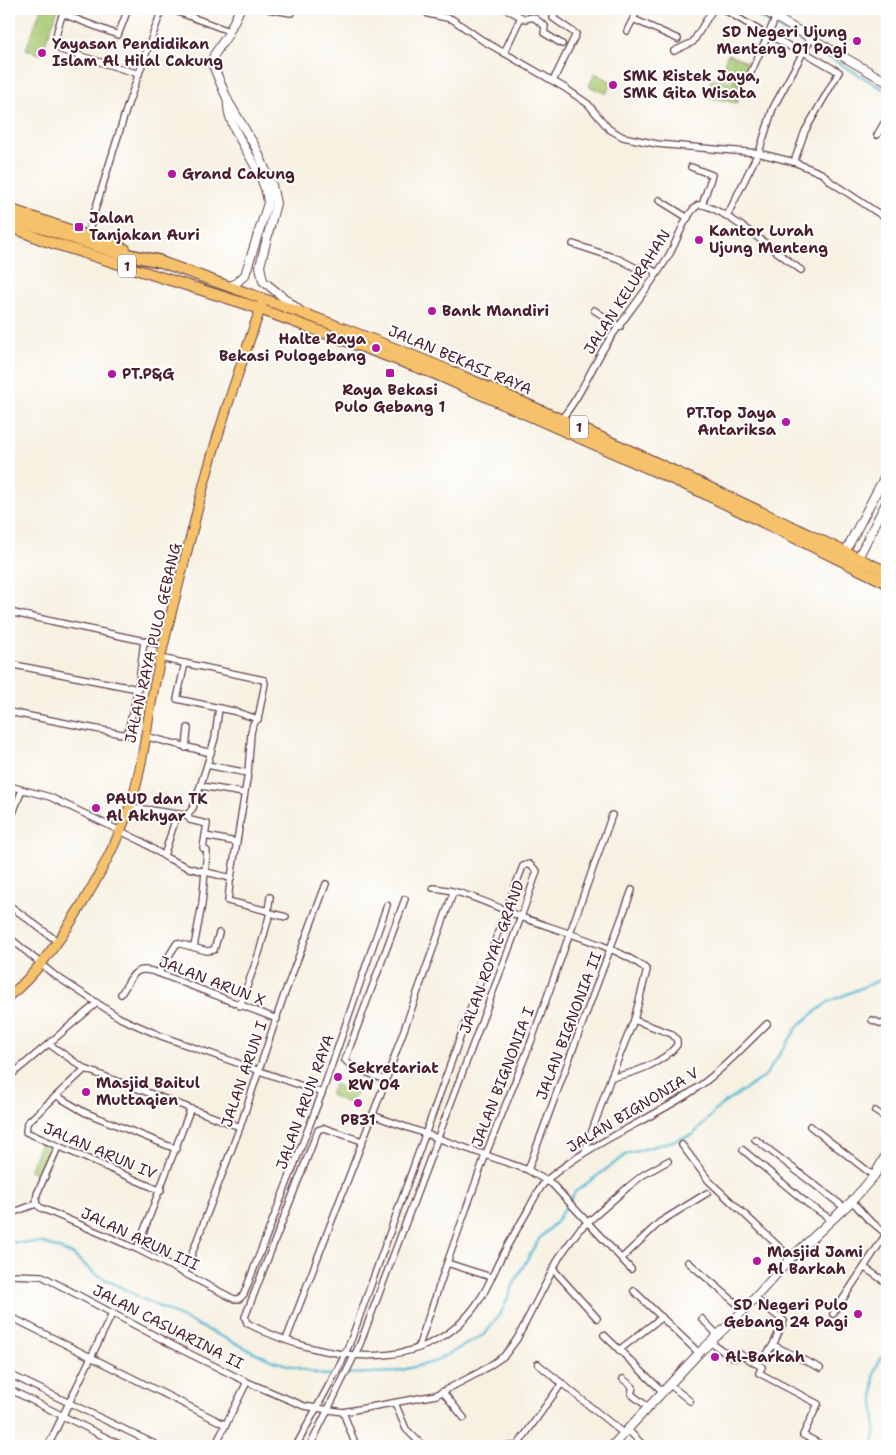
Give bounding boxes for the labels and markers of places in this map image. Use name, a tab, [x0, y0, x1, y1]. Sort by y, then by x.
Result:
place label: SD Negeri Ujung Menteng 01 Pagi	[717, 22, 847, 59]
place label: Yayasan Pendidikan Islam Al Hilal Cakung	[52, 34, 223, 71]
marker: SD Negeri Ujung Menteng 01 Pagi	[851, 35, 863, 47]
marker: Yayasan Pendidikan Islam Al Hilal Cakung	[36, 47, 48, 59]
place label: SMK Ristek Jaya, SMK Gita Wisata	[623, 66, 760, 103]
marker: SMK Ristek Jaya, SMK Gita Wisata	[607, 79, 619, 91]
place label: Grand Cakung	[182, 164, 295, 184]
marker: Grand Cakung	[166, 168, 178, 180]
place label: Jalan Tanjakan Auri	[89, 208, 200, 245]
marker: Jalan Tanjakan Auri	[73, 221, 85, 233]
place label: Kantor Lurah Ujung Menteng	[709, 221, 828, 258]
marker: Kantor Lurah Ujung Menteng	[693, 234, 705, 246]
place label: Bank Mandiri	[442, 301, 549, 321]
marker: Bank Mandiri	[426, 305, 438, 317]
place label: Halte Raya Bekasi Pulogebang	[219, 329, 367, 366]
marker: Halte Raya Bekasi Pulogebang	[370, 342, 382, 354]
place label: PT.P&G	[122, 364, 174, 384]
marker: Raya Bekasi Pulo Gebang 1	[384, 367, 396, 379]
marker: PT.P&G	[106, 368, 118, 380]
place label: Raya Bekasi Pulo Gebang 1	[335, 380, 446, 417]
place label: PT.Top Jaya Antariksa	[686, 403, 777, 440]
marker: PT.Top Jaya Antariksa	[780, 416, 792, 428]
place label: PAUD dan TK Al Akhyar	[106, 789, 208, 826]
marker: PAUD dan TK Al Akhyar	[90, 802, 102, 814]
place label: Sekretariat RW 04	[348, 1058, 438, 1095]
marker: Sekretariat RW 04	[332, 1071, 344, 1083]
place label: Masjid Baitul Muttaqien	[96, 1073, 200, 1110]
marker: Masjid Baitul Muttaqien	[80, 1086, 92, 1098]
marker: PB31	[352, 1097, 364, 1109]
place label: PB31	[340, 1110, 376, 1130]
place label: Masjid Jami Al Barkah	[767, 1242, 863, 1279]
marker: Masjid Jami Al Barkah	[751, 1255, 763, 1267]
place label: SD Negeri Pulo Gebang 24 Pagi	[724, 1295, 848, 1332]
marker: SD Negeri Pulo Gebang 24 Pagi	[852, 1308, 864, 1320]
place label: Al-Barkah	[725, 1347, 805, 1367]
marker: Al-Barkah	[709, 1351, 721, 1363]

